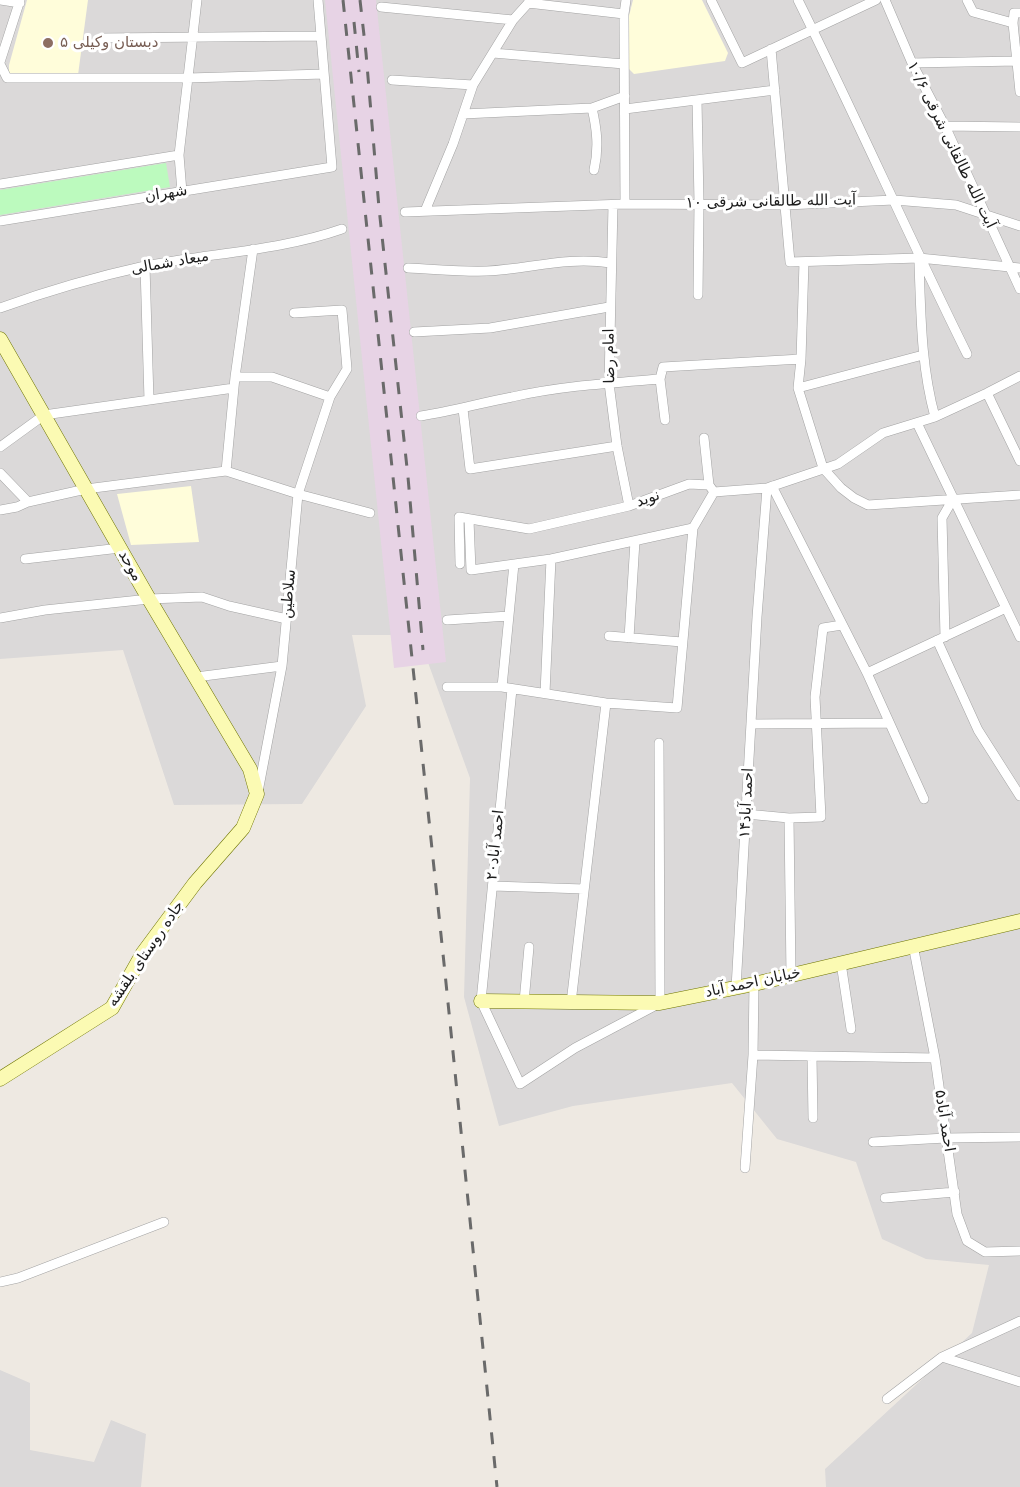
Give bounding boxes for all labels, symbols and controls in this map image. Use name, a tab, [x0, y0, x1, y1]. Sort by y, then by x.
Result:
place label: دبستان وکیلی ۵	[60, 34, 158, 52]
marker: دبستان وکیلی ۵	[41, 36, 55, 50]
street label: آیت الله طالقانی شرقی ۱۰/۶	[903, 59, 999, 231]
street label: شهران	[143, 182, 189, 206]
street label: آیت الله طالقانی شرقی ۱۰	[686, 192, 856, 212]
street label: میعاد شمالی	[130, 247, 210, 279]
street label: امام رضا	[601, 328, 619, 384]
street label: نوید	[634, 486, 662, 512]
street label: موحد	[114, 547, 146, 585]
street label: سلاطین	[278, 569, 300, 619]
street label: احمد آباد۱۴	[736, 767, 758, 839]
street label: احمد آباد۲۰	[483, 809, 509, 881]
street label: جاده روستای بلقشه	[104, 898, 188, 1010]
street label: خیابان احمد آباد	[704, 964, 802, 1002]
street label: احمد آباد۵	[930, 1089, 958, 1153]

